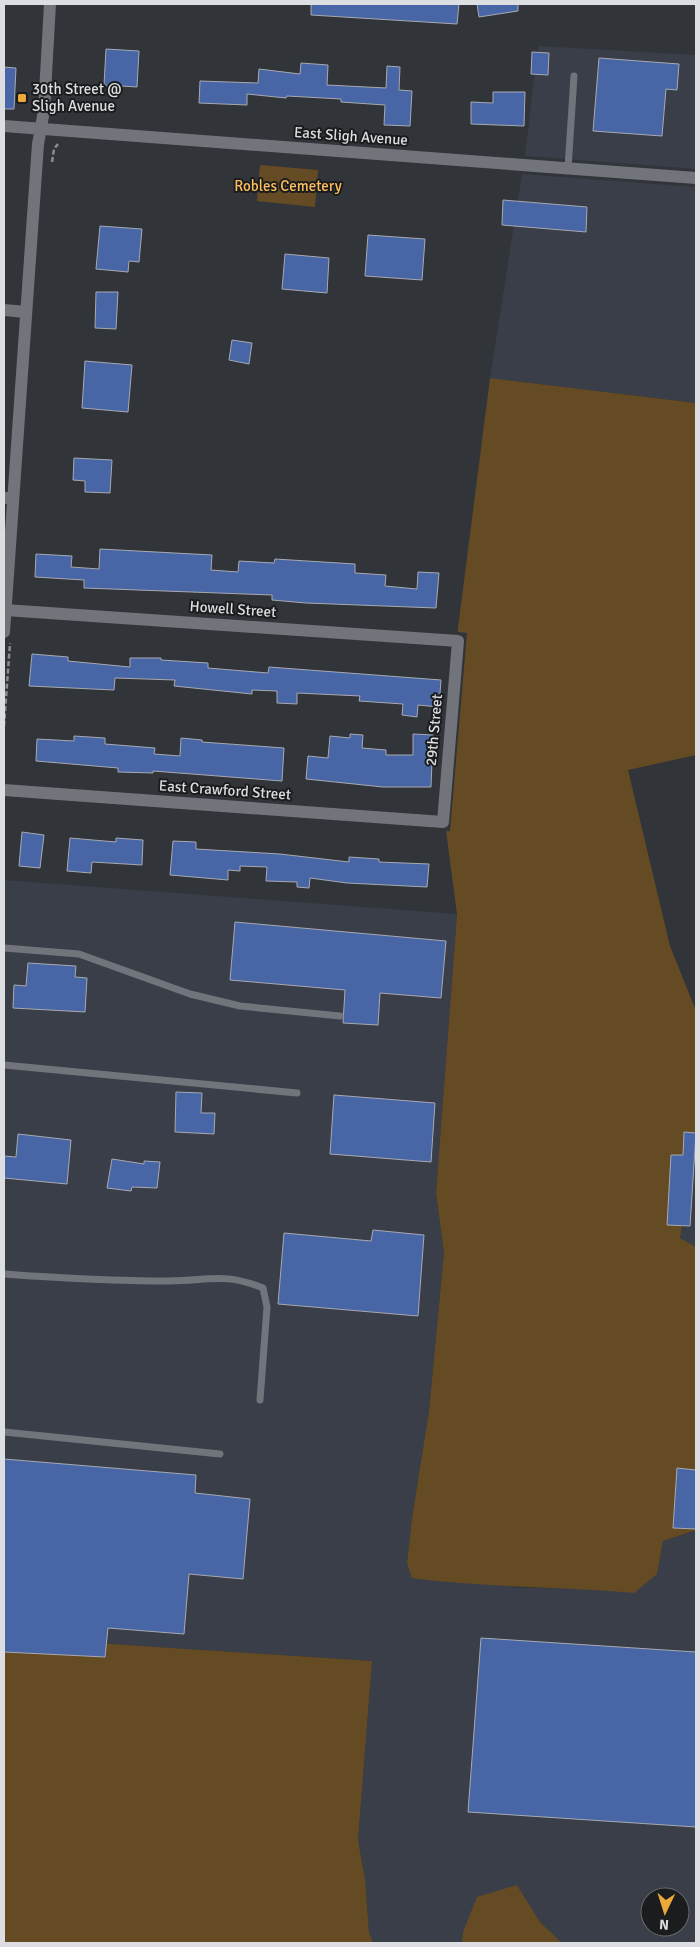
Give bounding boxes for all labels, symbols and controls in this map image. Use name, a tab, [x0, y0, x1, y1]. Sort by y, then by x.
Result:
place label: 30th Street @ Sligh Avenue	[32, 80, 122, 115]
marker: 30th Street @ Sligh Avenue	[16, 92, 28, 104]
street label: East Sligh Avenue	[293, 123, 409, 149]
park label: Robles Cemetery	[234, 177, 342, 195]
street label: Howell Street	[189, 597, 277, 621]
street label: 29th Street	[422, 693, 446, 767]
street label: East Crawford Street	[158, 776, 292, 804]
north arrow	[640, 1887, 690, 1937]
text: N	[659, 1916, 670, 1933]

